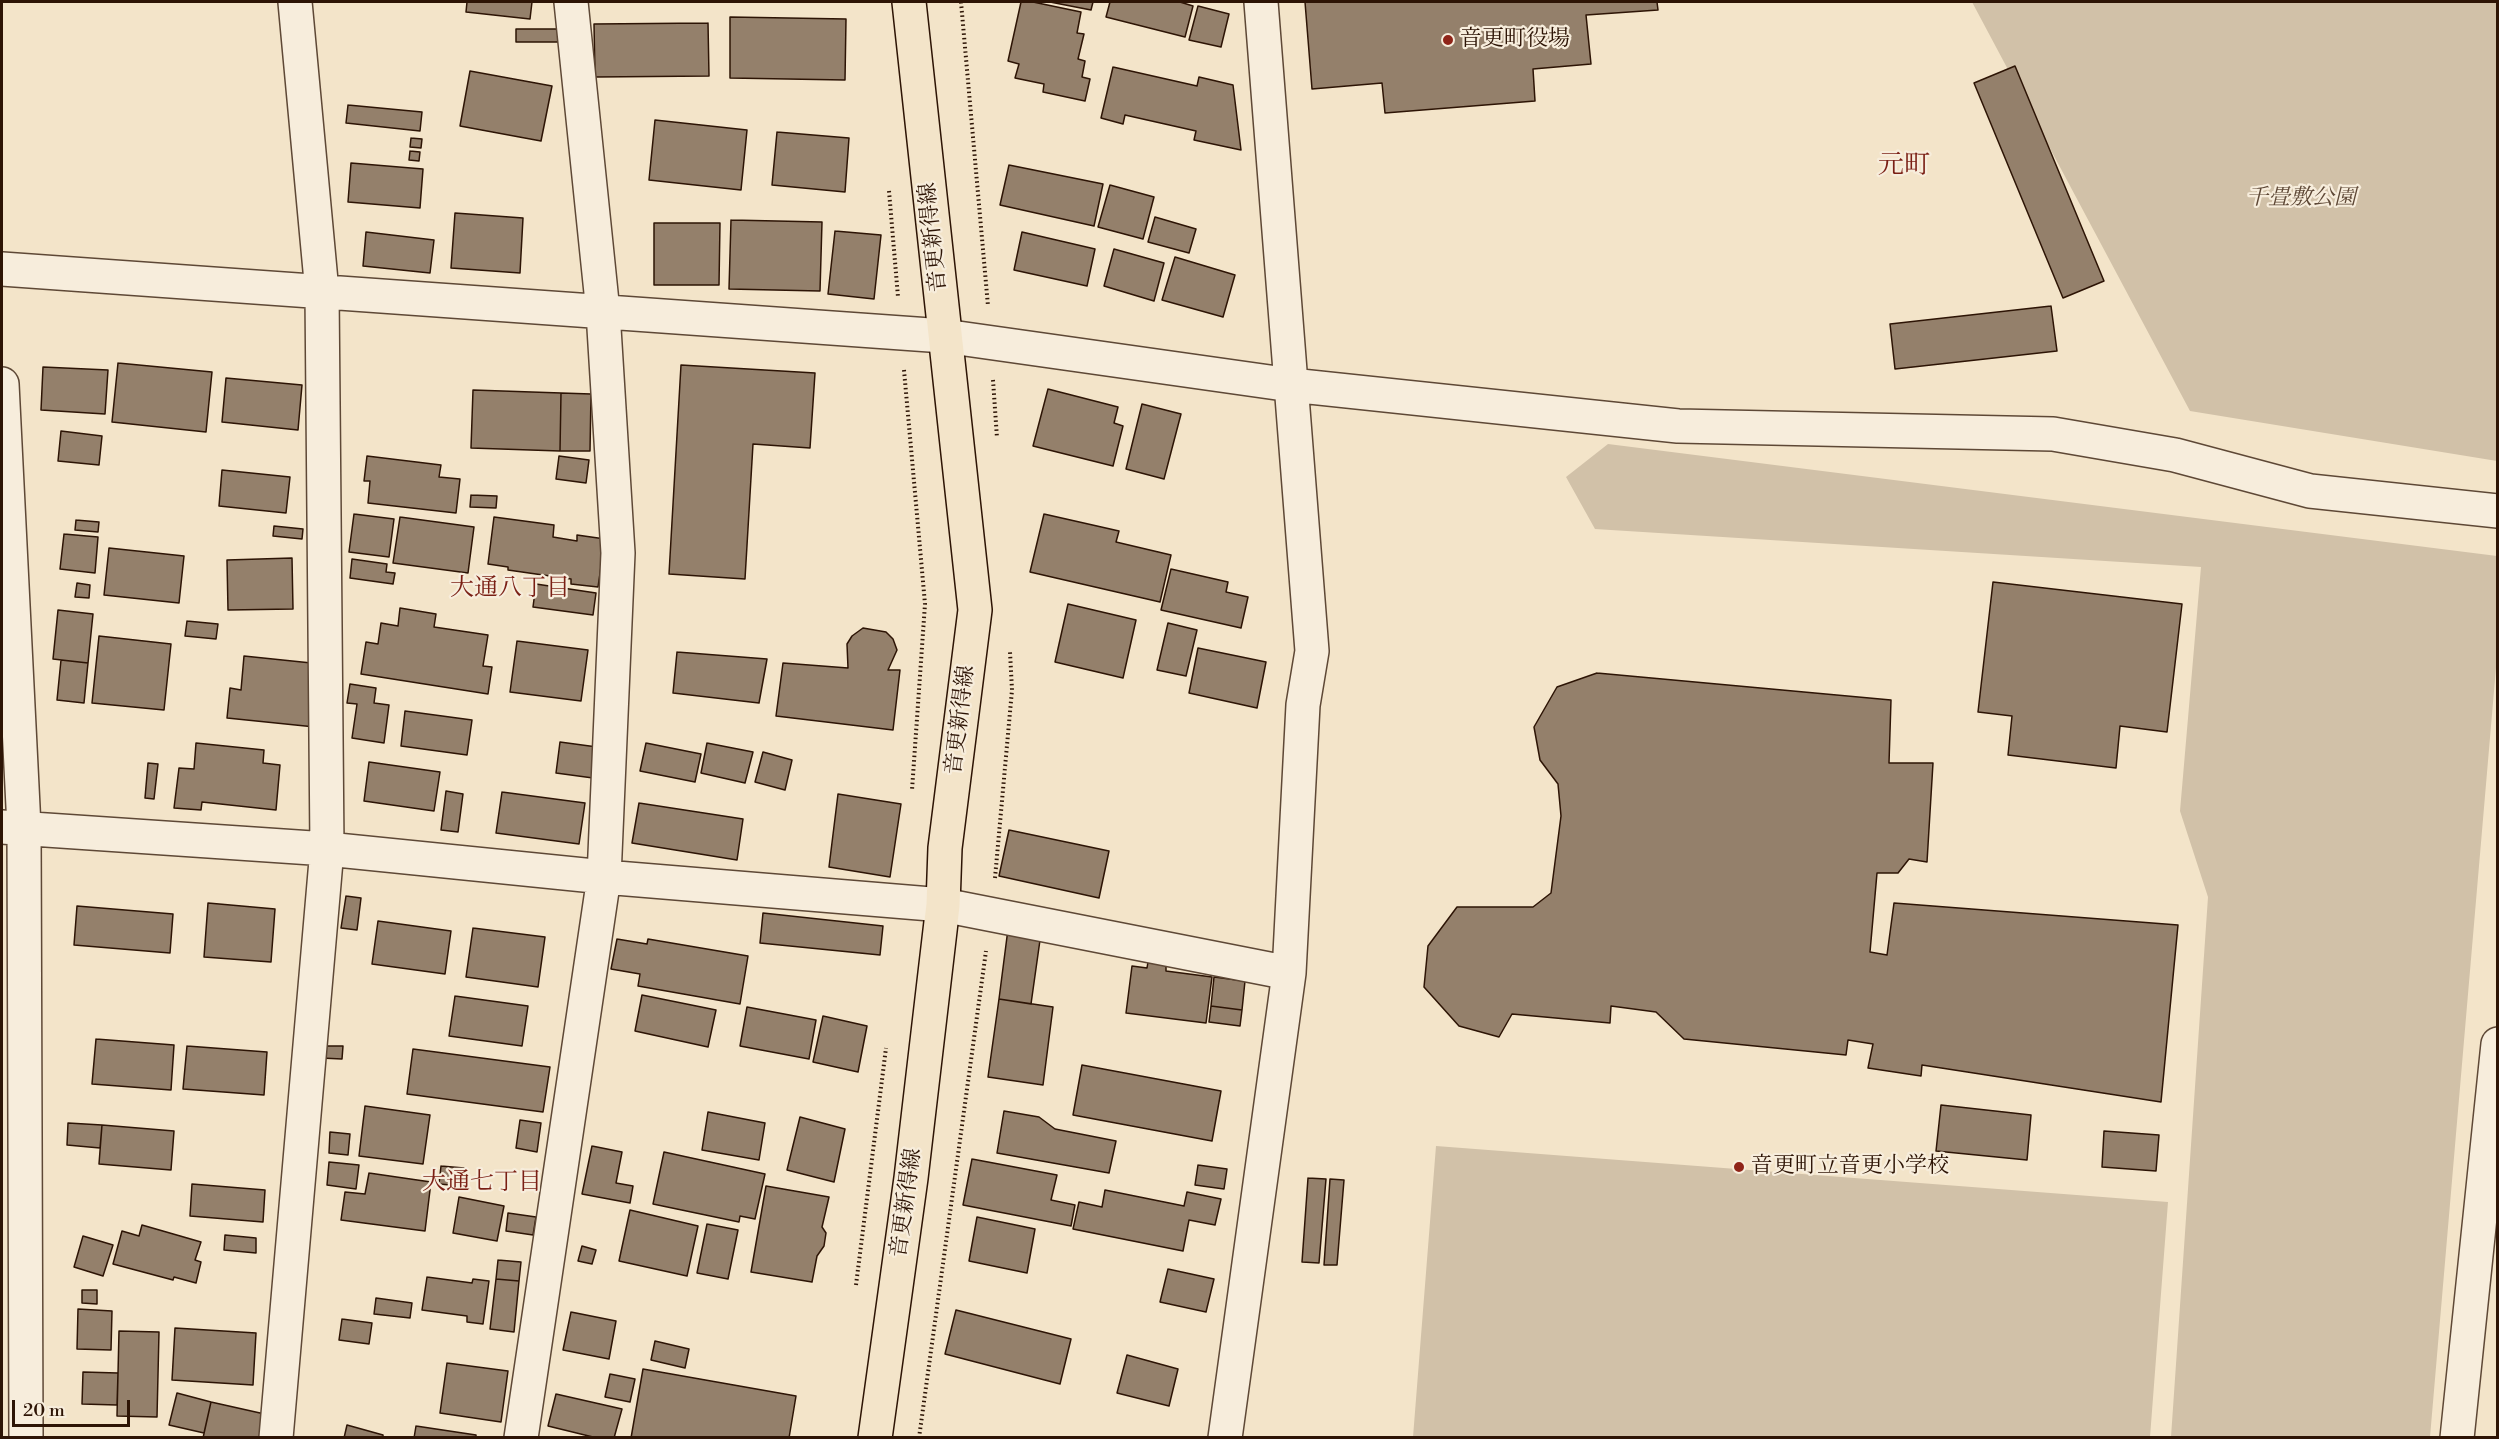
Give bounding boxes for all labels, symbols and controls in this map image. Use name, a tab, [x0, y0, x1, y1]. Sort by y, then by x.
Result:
place label: 音更町役場	[1460, 27, 1570, 53]
marker: 音更町役場	[1441, 33, 1455, 47]
district label: 元町	[1878, 151, 1930, 183]
street label: 音更新得線	[915, 181, 953, 293]
park label: 千畳敷公園	[2246, 186, 2356, 212]
district label: 大通八丁目	[450, 575, 570, 603]
street label: 音更新得線	[941, 664, 981, 776]
street label: 音更新得線	[886, 1147, 928, 1259]
place label: 音更町立音更小学校	[1751, 1154, 1949, 1180]
marker: 音更町立音更小学校	[1732, 1160, 1746, 1174]
district label: 大通七丁目	[422, 1169, 542, 1197]
scale bar	[15, 1388, 134, 1426]
text: 20 m	[23, 1399, 65, 1422]

